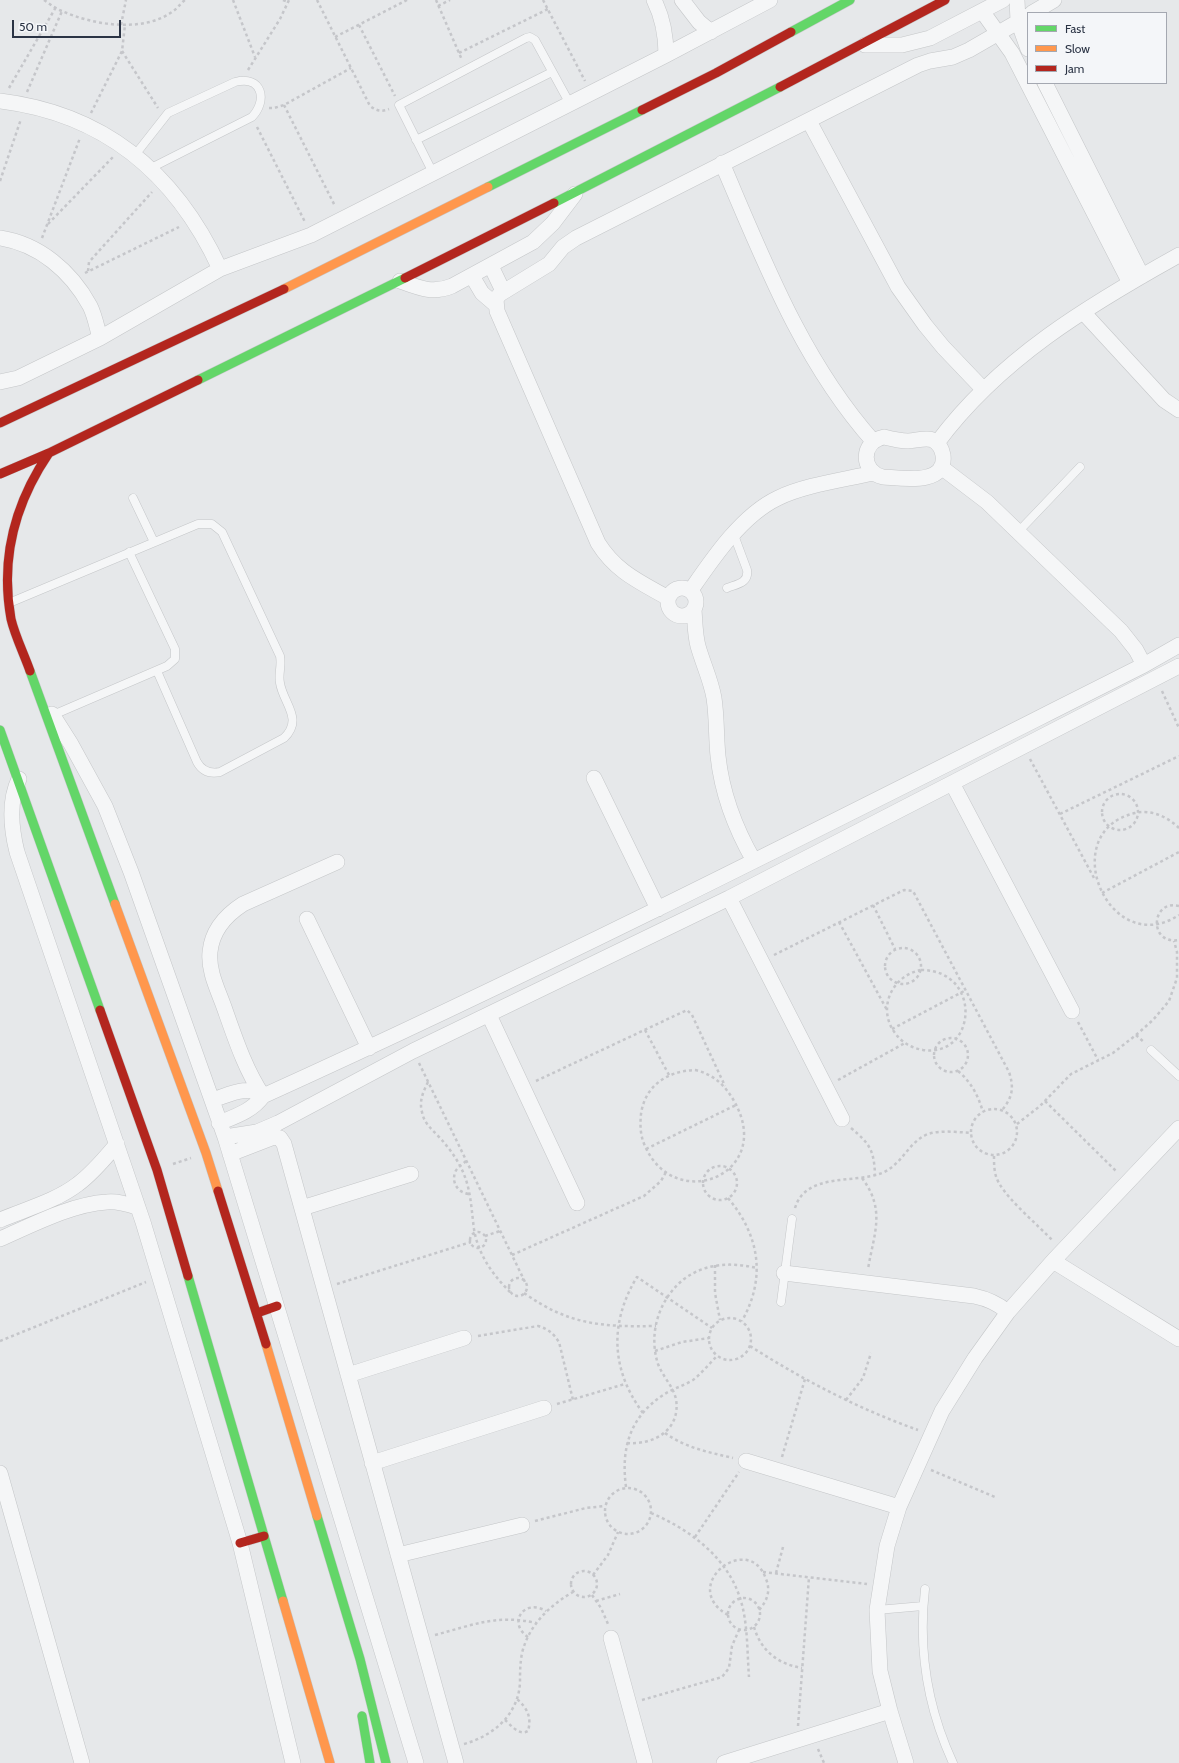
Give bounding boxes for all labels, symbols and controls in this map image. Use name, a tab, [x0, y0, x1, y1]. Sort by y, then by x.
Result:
scale bar	[14, 12, 123, 38]
legend	[1027, 12, 1167, 84]
text: 50 m	[19, 19, 47, 34]
text: Fast	[1065, 21, 1085, 36]
text: Slow	[1065, 41, 1090, 56]
text: Jam	[1065, 61, 1084, 76]

